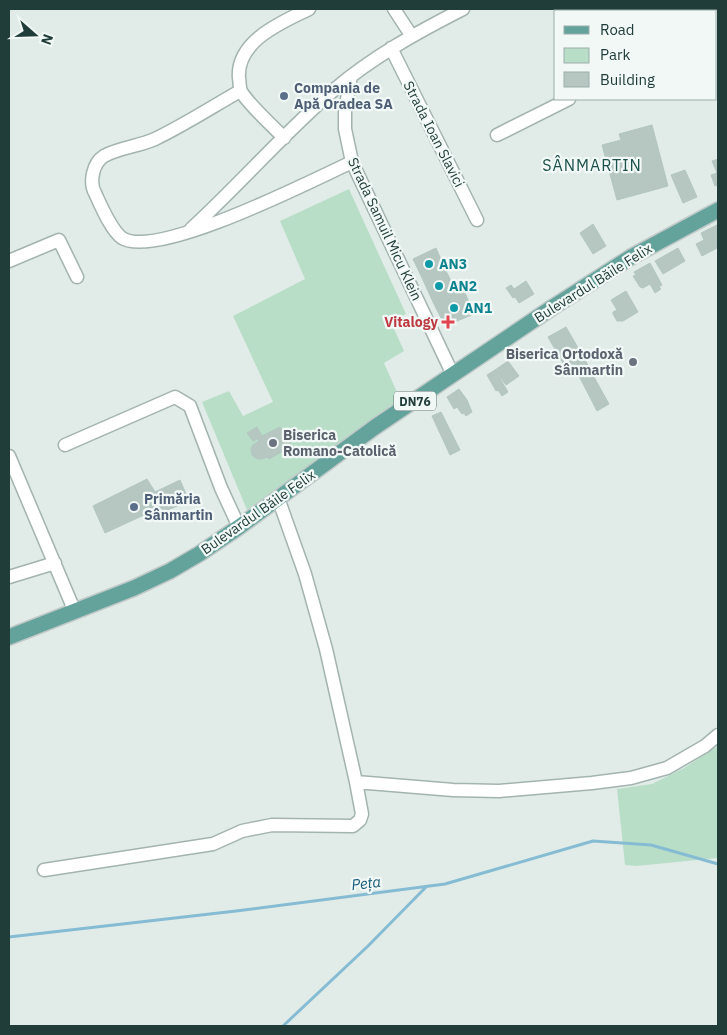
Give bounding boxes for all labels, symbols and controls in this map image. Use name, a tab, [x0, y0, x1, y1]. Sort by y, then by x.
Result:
north arrow	[10, 10, 60, 60]
legend	[554, 10, 717, 100]
text: Road	[600, 20, 635, 39]
text: N	[37, 32, 57, 47]
text: Park	[600, 45, 630, 64]
text: Building	[600, 70, 655, 89]
street label: Strada Ioan Slavici	[399, 78, 469, 190]
place label: Compania de Apă Oradea SA	[294, 79, 393, 113]
marker: Compania de Apă Oradea SA	[278, 90, 290, 102]
street label: Strada Samuil Micu Klein	[344, 155, 426, 303]
district label: SÂNMARTIN	[542, 155, 642, 175]
street label: Bulevardul Băile Felix	[531, 239, 655, 327]
place label: AN3	[439, 255, 467, 273]
marker: AN3	[423, 258, 435, 270]
place label: AN2	[449, 277, 477, 295]
marker: AN2	[433, 280, 445, 292]
place label: AN1	[464, 299, 493, 317]
marker: AN1	[448, 302, 460, 314]
place label: Vitalogy	[384, 313, 439, 331]
marker: Vitalogy	[442, 316, 454, 328]
place label: Biserica Ortodoxă Sânmartin	[506, 345, 623, 379]
marker: Biserica Ortodoxă Sânmartin	[627, 356, 639, 368]
road number: DN76	[394, 392, 436, 411]
place label: Biserica Romano-Catolică	[283, 426, 397, 460]
marker: Biserica Romano-Catolică	[267, 437, 279, 449]
street label: Bulevardul Băile Felix	[197, 466, 319, 558]
place label: Primăria Sânmartin	[144, 490, 213, 524]
marker: Primăria Sânmartin	[128, 501, 140, 513]
water label: Peța	[350, 872, 382, 894]

